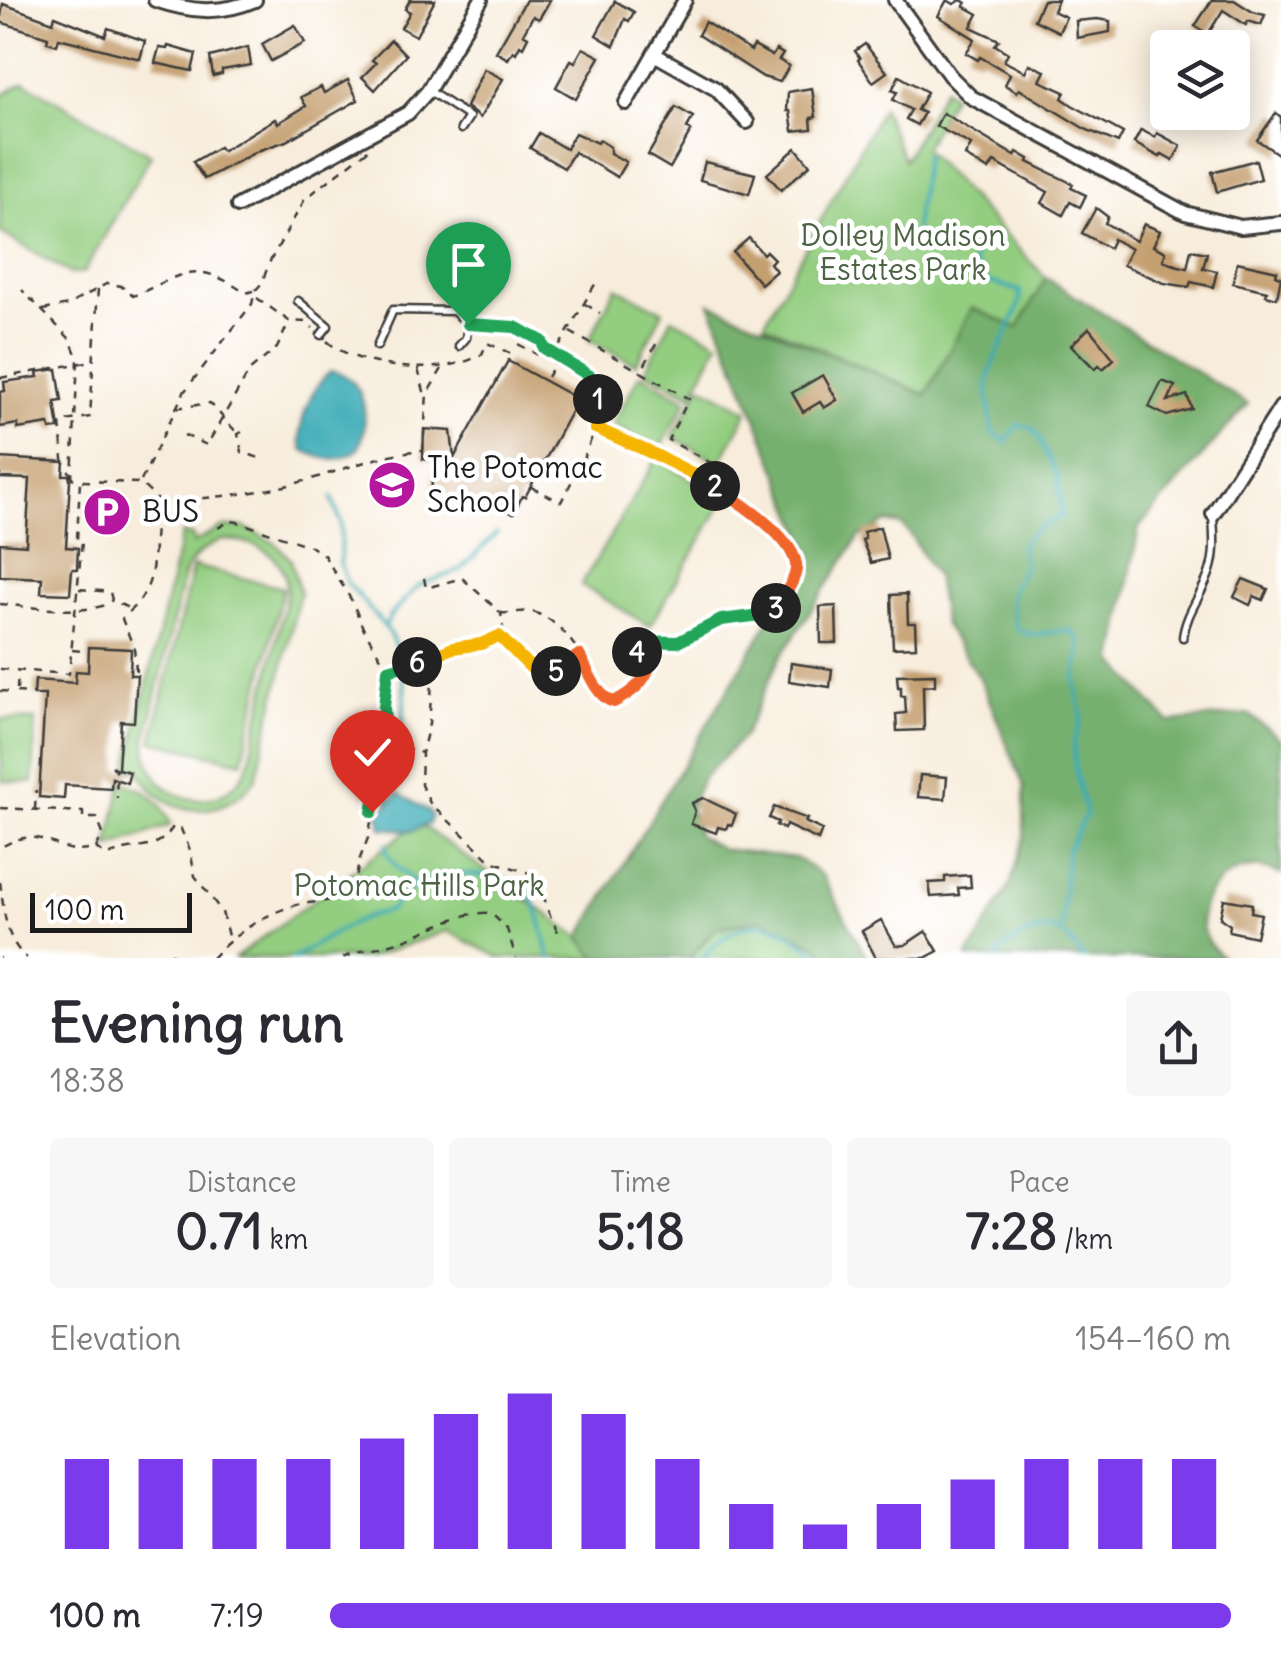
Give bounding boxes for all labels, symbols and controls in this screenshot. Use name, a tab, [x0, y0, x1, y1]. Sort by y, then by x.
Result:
map controls	[1150, 30, 1250, 130]
button: layers	[1150, 30, 1250, 130]
park label: Dolley Madison Estates Park	[800, 216, 1006, 288]
pin	[426, 222, 511, 325]
icon: arrive	[441, 237, 496, 292]
pin: 1	[573, 374, 623, 424]
text: 1	[592, 381, 604, 417]
place label: The Potomac School	[427, 448, 603, 520]
school or university icon: The Potomac School	[366, 459, 418, 511]
pin: 2	[690, 461, 740, 511]
text: 2	[707, 468, 723, 504]
parking icon: BUS	[81, 486, 133, 538]
place label: BUS	[142, 492, 199, 530]
pin: 3	[751, 583, 801, 633]
text: 3	[768, 590, 784, 626]
pin: 4	[612, 627, 662, 677]
text: 4	[629, 634, 645, 670]
pin: 6	[392, 637, 442, 687]
text: 6	[409, 644, 425, 680]
pin: 5	[531, 646, 581, 696]
text: 5	[548, 653, 564, 689]
pin	[330, 710, 415, 813]
icon: check	[345, 725, 400, 780]
park label: Potomac Hills Park	[293, 866, 545, 904]
scale bar	[30, 888, 192, 933]
text: 100 m	[45, 892, 124, 928]
text: Evening run	[50, 988, 344, 1057]
button: share	[1126, 991, 1231, 1096]
text: 18:38	[50, 1060, 125, 1101]
text: Distance	[187, 1164, 297, 1200]
text: Time	[610, 1164, 671, 1200]
text: Pace	[1009, 1164, 1070, 1200]
text: 0.71	[175, 1200, 263, 1263]
text: 5:18	[596, 1200, 685, 1263]
text: 7:28	[965, 1200, 1057, 1263]
text: km	[263, 1221, 308, 1257]
text: /km	[1057, 1221, 1113, 1257]
text: Elevation	[50, 1318, 181, 1359]
text: 154–160 m	[1075, 1318, 1231, 1359]
text: 100 m	[50, 1595, 141, 1636]
text: 7:19	[210, 1595, 264, 1636]

